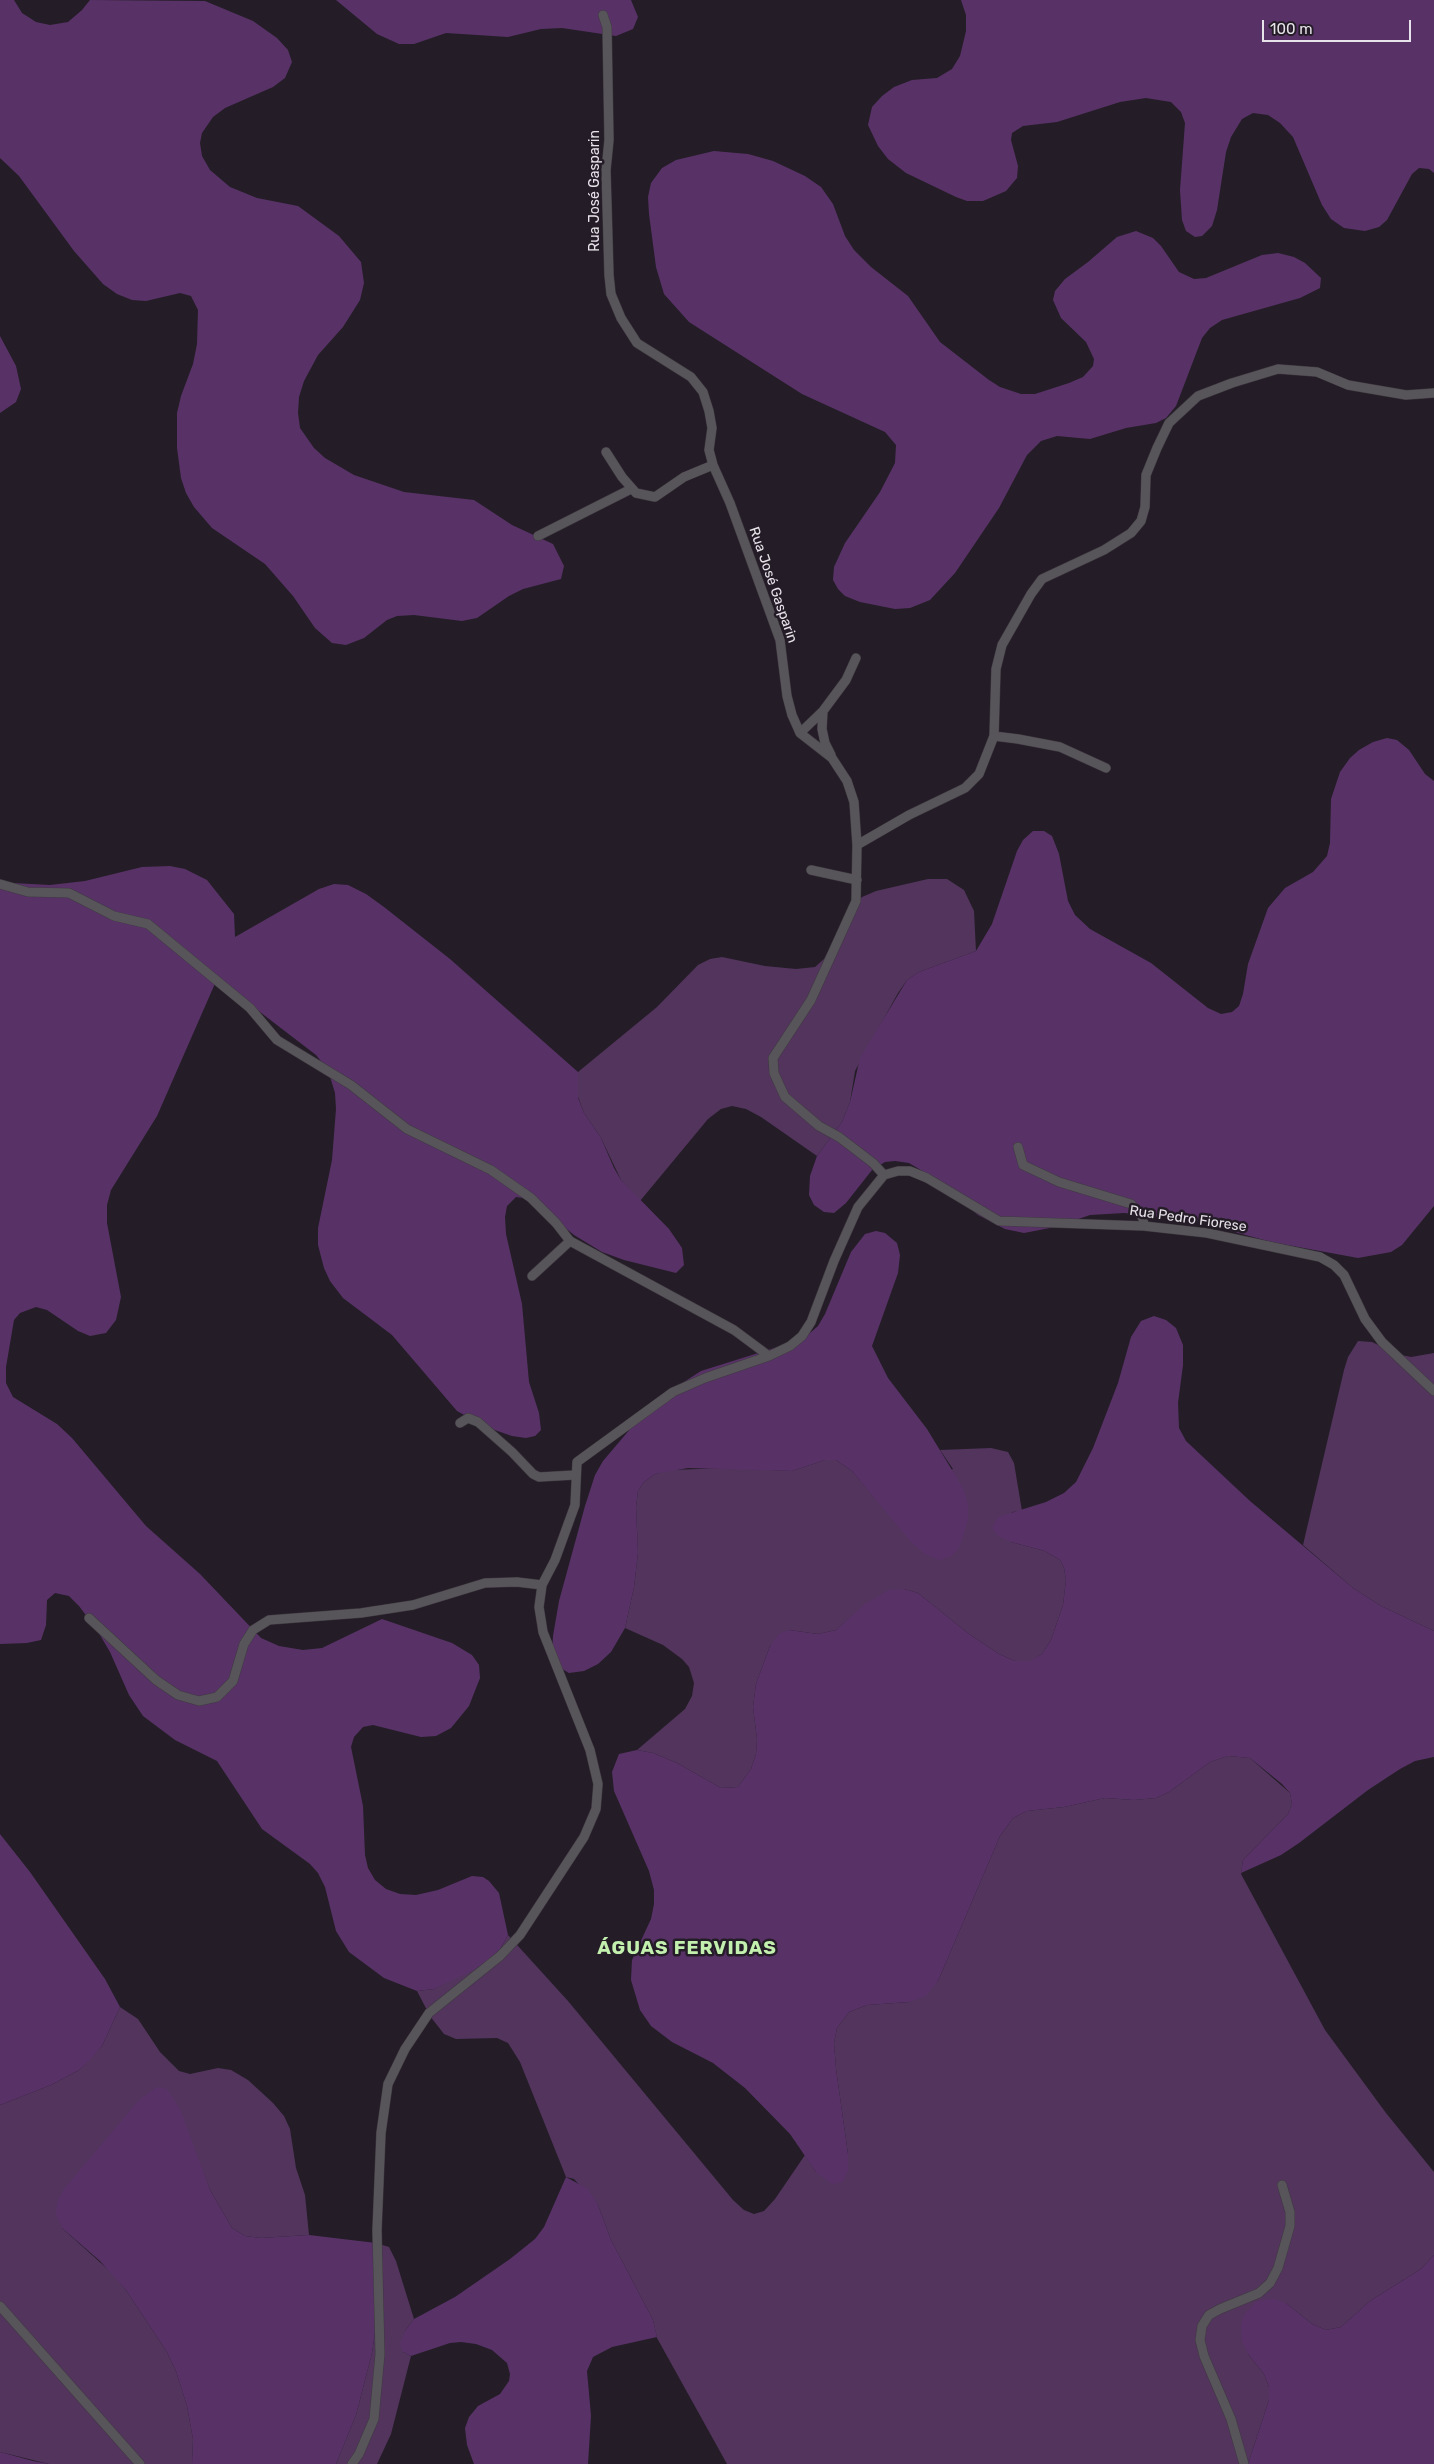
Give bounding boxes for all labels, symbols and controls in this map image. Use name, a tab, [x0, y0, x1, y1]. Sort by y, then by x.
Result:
scale bar	[1264, 10, 1413, 42]
text: 100 m	[1270, 20, 1312, 38]
street label: Rua José Gasparin	[587, 130, 603, 252]
street label: Rua José Gasparin	[745, 525, 801, 645]
street label: Rua Pedro Fiorese	[1128, 1202, 1248, 1236]
district label: ÁGUAS FERVIDAS	[595, 1938, 779, 1960]

